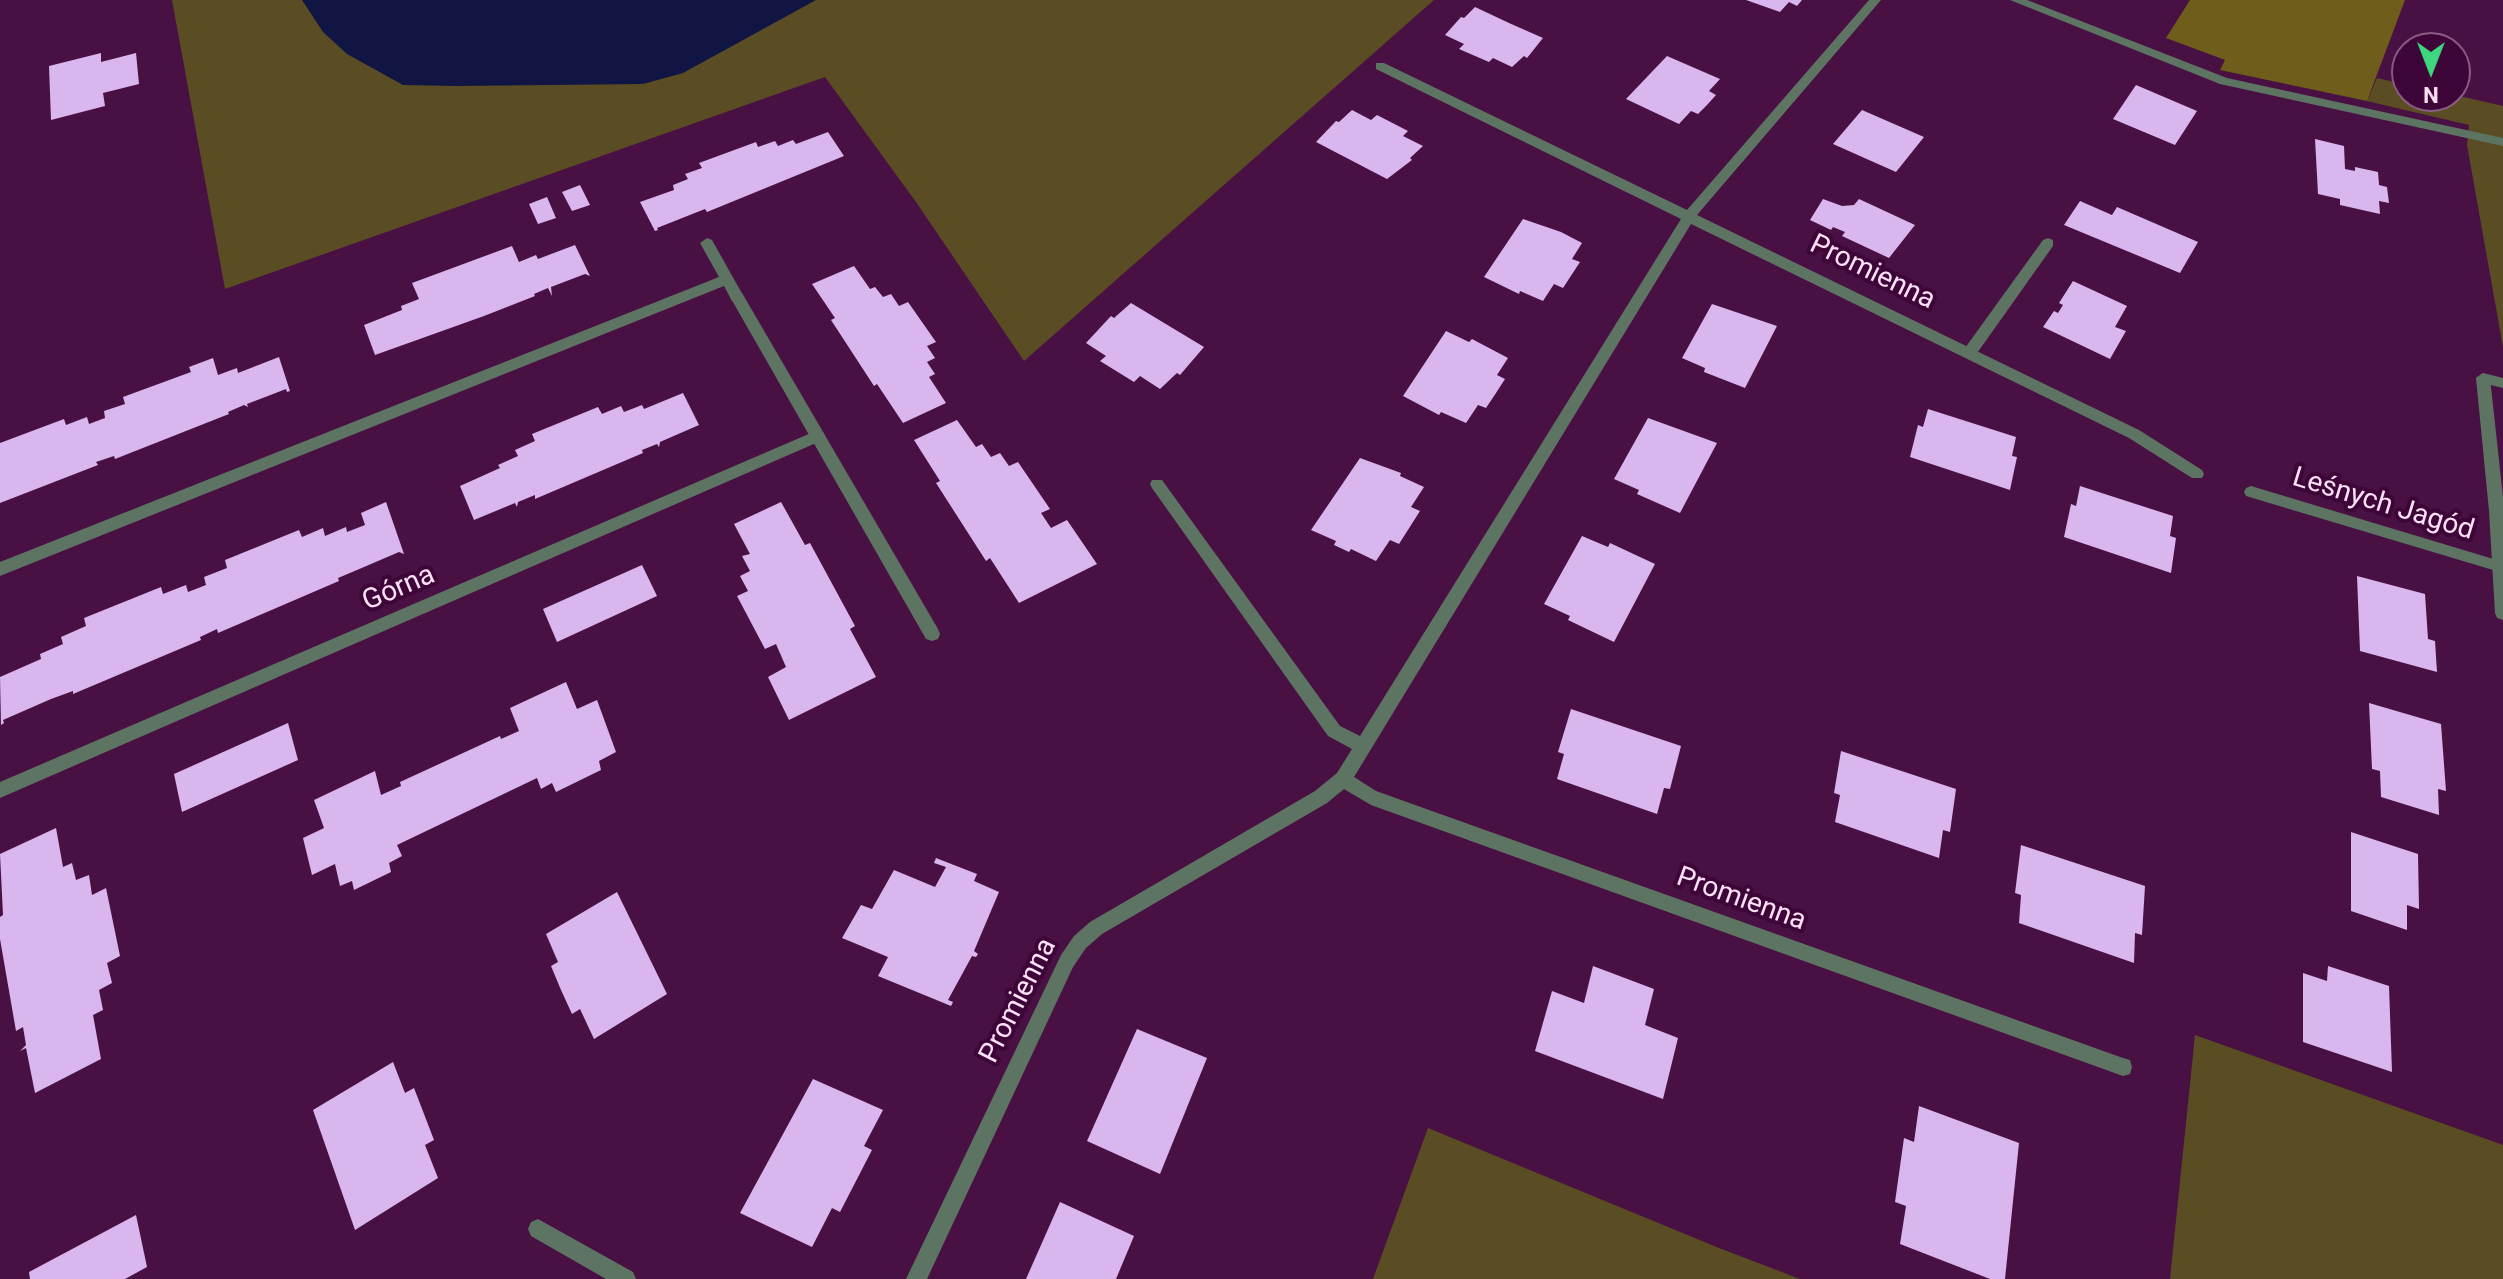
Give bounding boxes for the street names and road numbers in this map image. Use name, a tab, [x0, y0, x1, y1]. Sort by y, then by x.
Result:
street label: Promienna	[1804, 228, 1940, 318]
street label: Leśnych Jagód	[2288, 461, 2478, 549]
street label: Górna	[358, 559, 440, 619]
street label: Promienna	[1672, 861, 1810, 939]
street label: Promienna	[973, 933, 1065, 1069]

